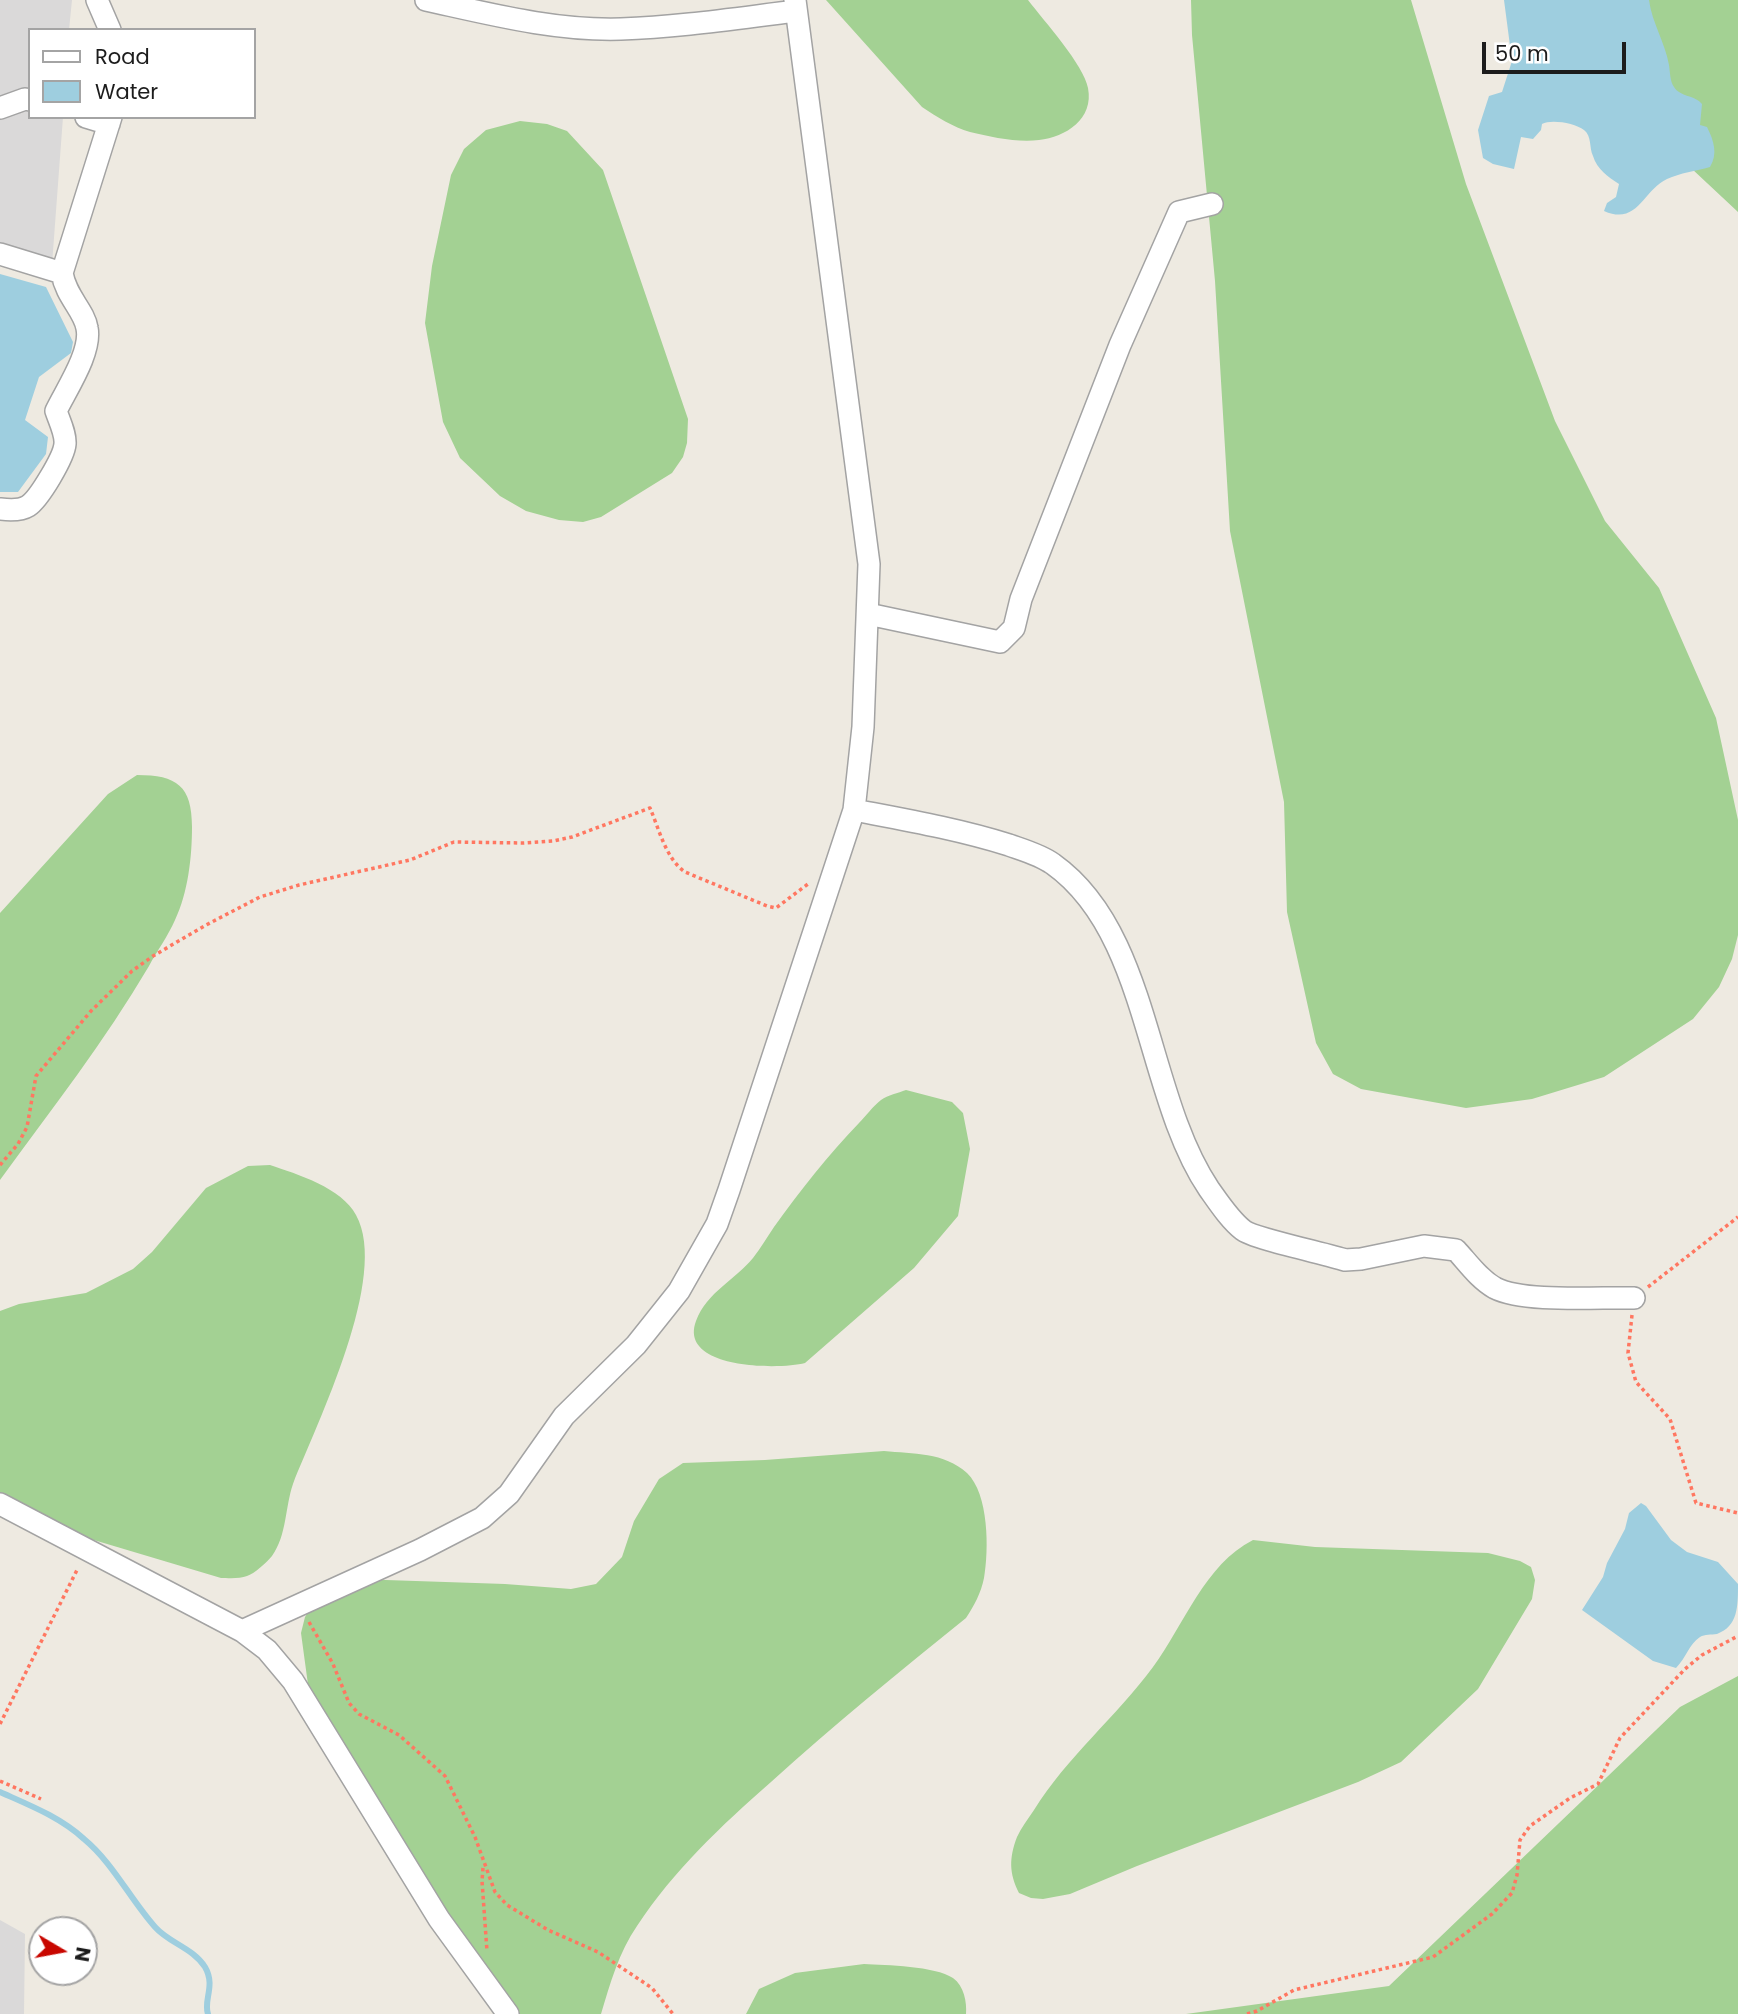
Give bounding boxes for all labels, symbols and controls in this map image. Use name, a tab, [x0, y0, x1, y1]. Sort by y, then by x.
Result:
legend	[28, 28, 256, 119]
scale bar	[1486, 28, 1630, 72]
text: 50 m	[1495, 39, 1549, 68]
text: Road	[95, 42, 150, 71]
text: Water	[95, 77, 158, 106]
north arrow	[28, 1916, 98, 1986]
text: N	[68, 1945, 97, 1964]

